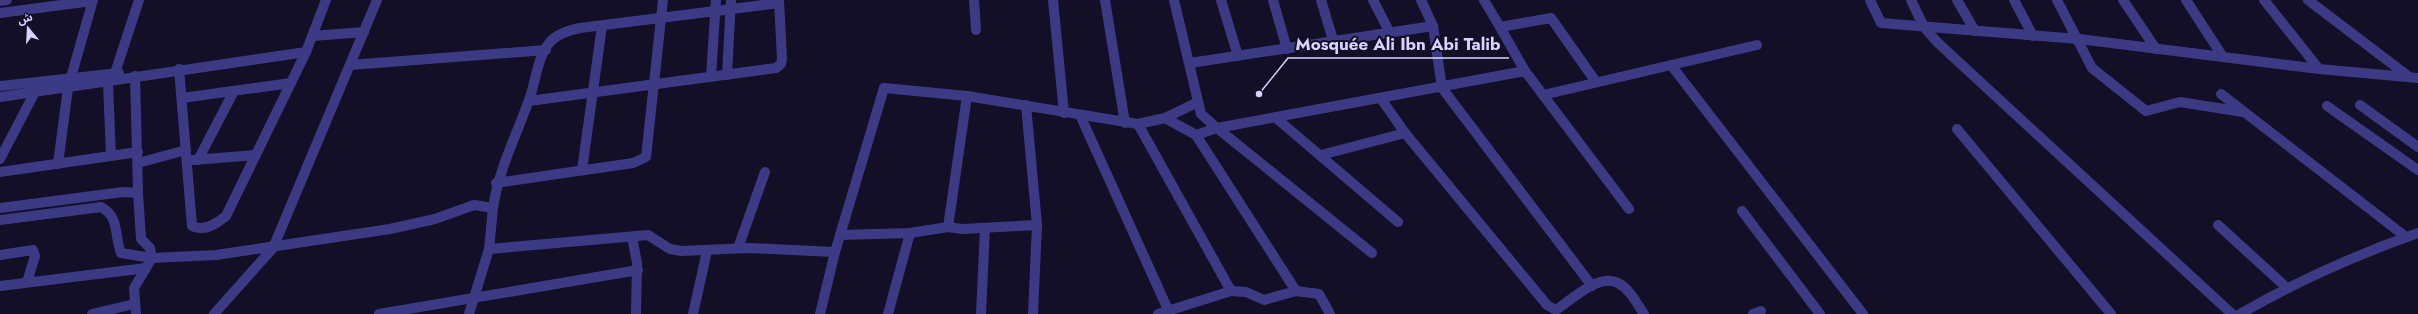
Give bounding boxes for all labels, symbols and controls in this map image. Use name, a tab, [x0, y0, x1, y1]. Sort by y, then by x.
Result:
north arrow	[8, 8, 48, 48]
text: ش	[15, 9, 35, 28]
callout: Mosquée Ali Ibn Abi Talib	[1288, 29, 1509, 58]
text: Mosquée Ali Ibn Abi Talib	[1295, 32, 1501, 56]

